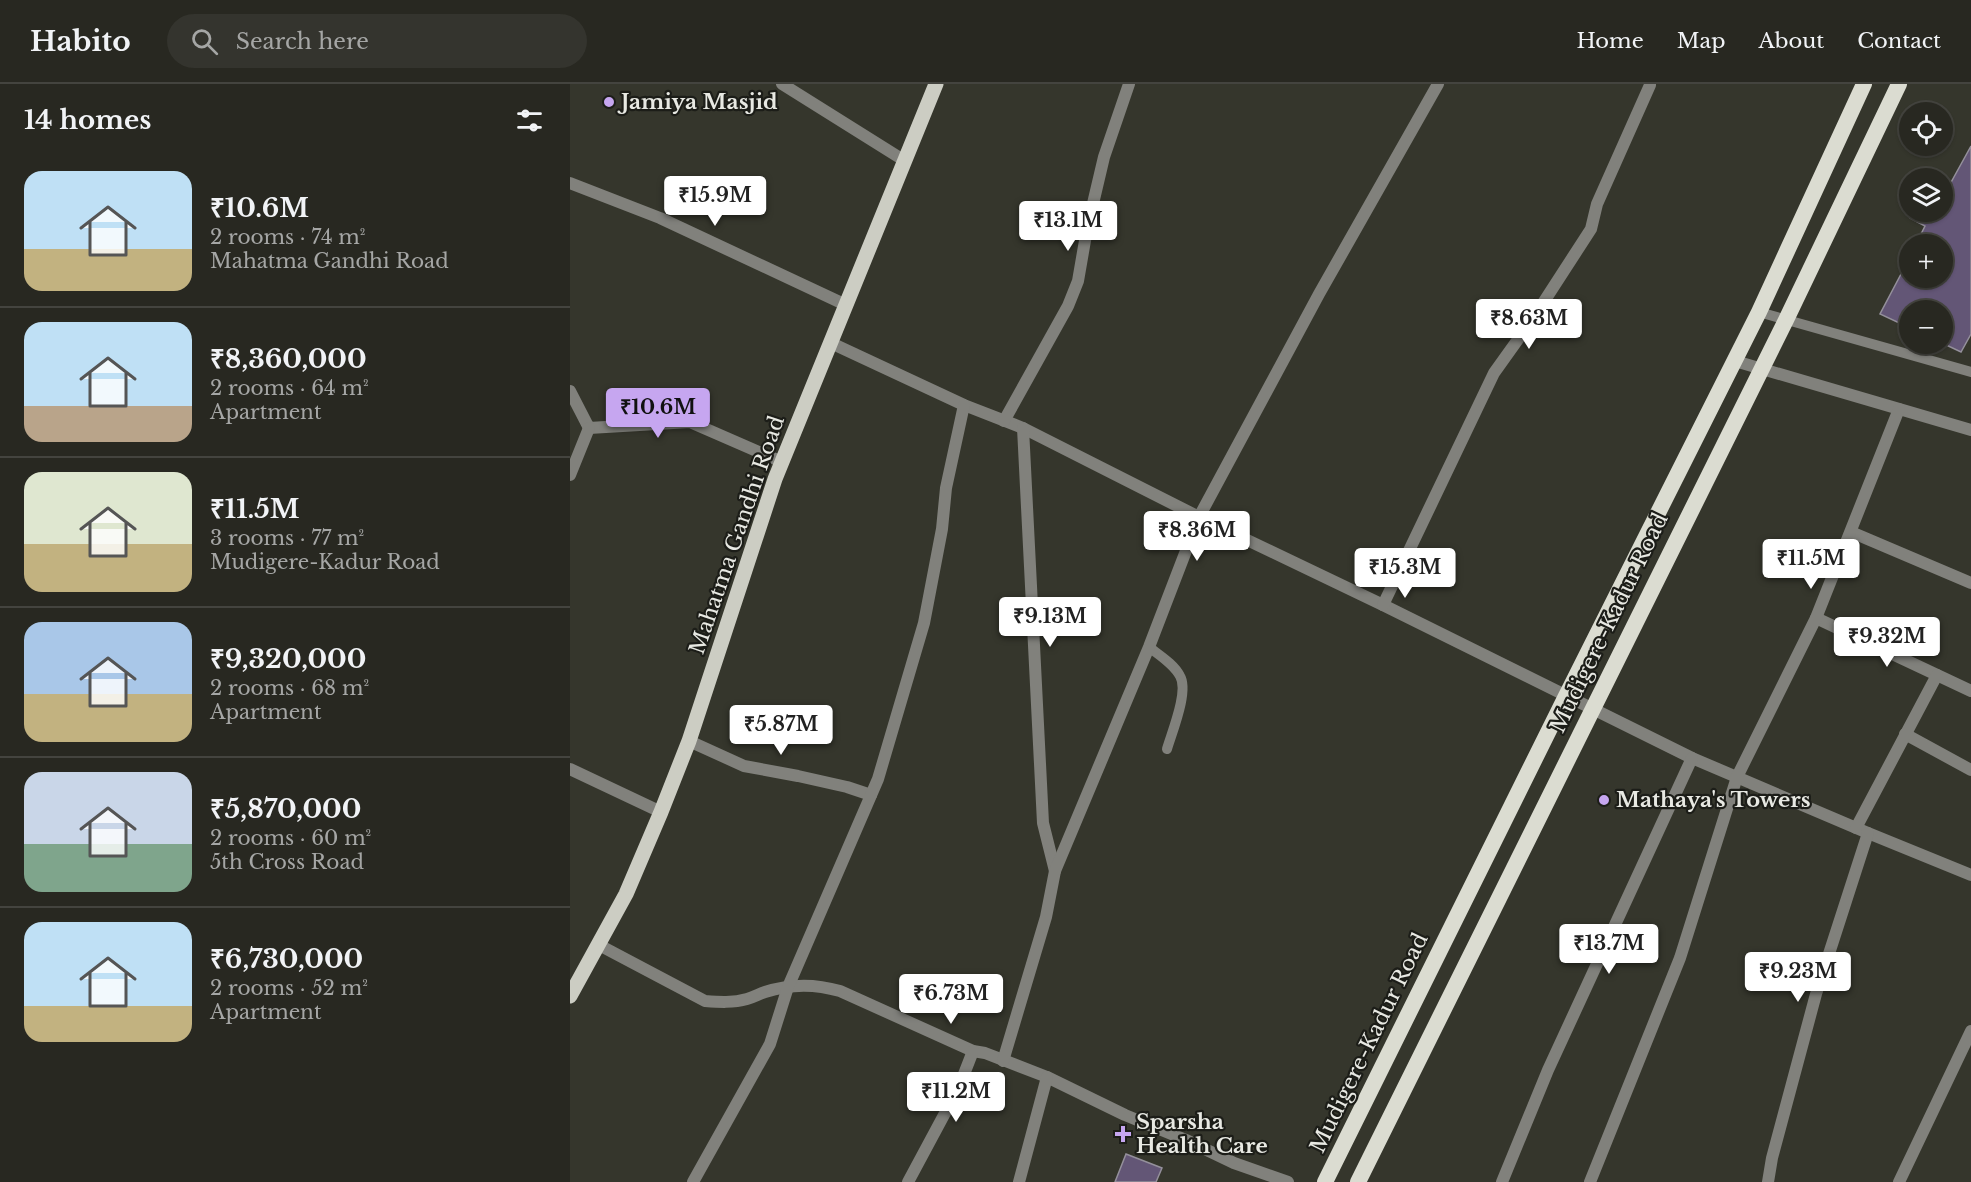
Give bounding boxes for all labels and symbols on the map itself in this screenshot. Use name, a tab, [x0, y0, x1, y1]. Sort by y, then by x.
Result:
place label: Jamiya Masjid	[617, 89, 778, 115]
marker: Jamiya Masjid	[602, 95, 616, 109]
pin: ₹15.9M	[666, 176, 764, 227]
pin: ₹13.1M	[1019, 201, 1117, 252]
pin: ₹8.63M	[1480, 299, 1578, 350]
pin: ₹10.6M	[609, 388, 707, 439]
street label: Mahatma Gandhi Road	[684, 412, 790, 658]
street label: Mudigere-Kadur Road	[1544, 509, 1674, 737]
pin: ₹8.36M	[1148, 511, 1246, 562]
pin: ₹11.5M	[1762, 539, 1860, 590]
pin: ₹15.3M	[1356, 548, 1454, 599]
pin: ₹9.13M	[1001, 597, 1099, 648]
pin: ₹9.32M	[1838, 617, 1936, 668]
pin: ₹5.87M	[732, 705, 830, 756]
place label: Mathaya's Towers	[1616, 787, 1811, 813]
marker: Mathaya's Towers	[1597, 793, 1611, 807]
pin: ₹13.7M	[1560, 924, 1658, 975]
street label: Mudigere-Kadur Road	[1304, 929, 1434, 1157]
pin: ₹9.23M	[1749, 952, 1847, 1003]
pin: ₹6.73M	[902, 974, 1000, 1025]
pin: ₹11.2M	[907, 1072, 1005, 1123]
place label: Sparsha Health Care	[1136, 1109, 1268, 1159]
marker: Sparsha Health Care	[1114, 1125, 1132, 1143]

